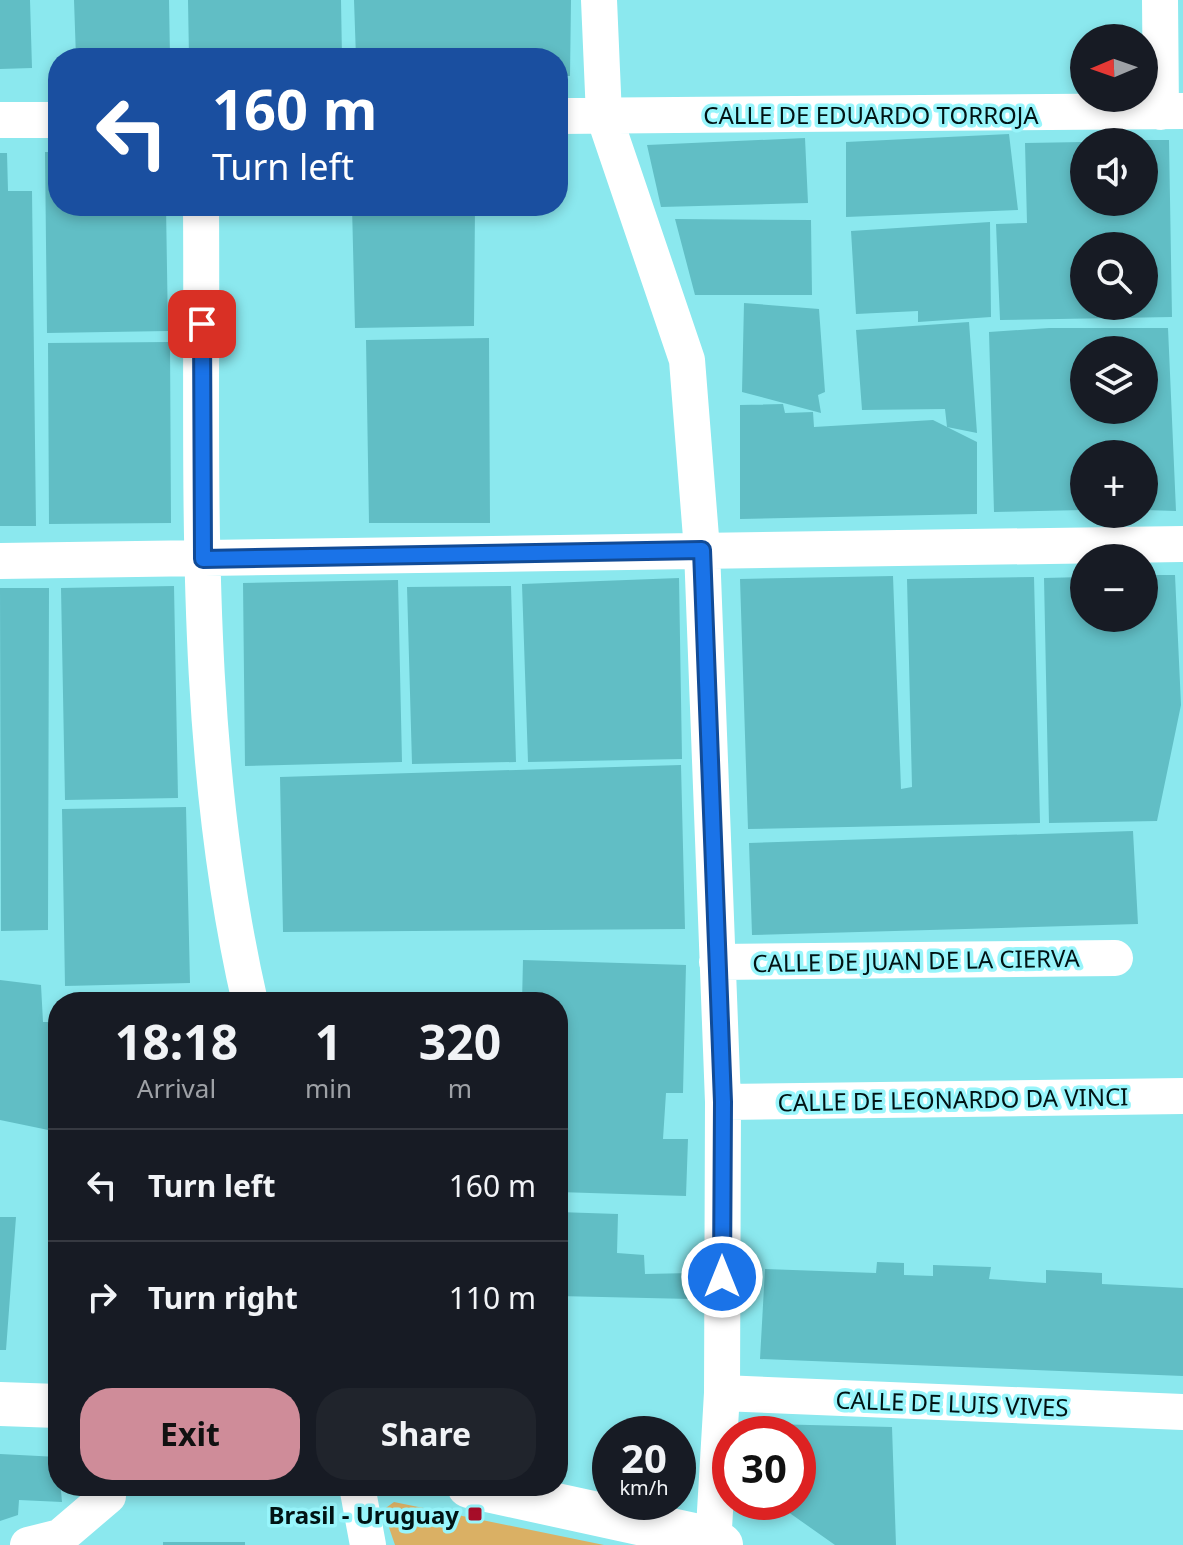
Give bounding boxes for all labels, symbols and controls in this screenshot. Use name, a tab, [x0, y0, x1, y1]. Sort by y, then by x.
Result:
north arrow	[1070, 24, 1158, 112]
map controls	[1070, 24, 1158, 632]
text: 160 m	[212, 70, 377, 146]
icon: left	[80, 80, 184, 184]
street label: CALLE DE EDUARDO TORROJA	[703, 98, 1039, 131]
button: sound	[1070, 128, 1158, 216]
text: Turn left	[212, 142, 354, 191]
button: search	[1070, 232, 1158, 320]
pin	[168, 290, 236, 358]
icon: arrive	[180, 302, 224, 346]
button: layers	[1070, 336, 1158, 424]
button: +	[1070, 440, 1158, 528]
button: −	[1070, 544, 1158, 632]
street label: CALLE DE JUAN DE LA CIERVA	[752, 941, 1081, 979]
text: 18:18	[115, 1009, 238, 1074]
text: 1	[315, 1009, 342, 1074]
text: 320	[419, 1009, 501, 1074]
text: Arrival	[137, 1070, 216, 1106]
text: min	[305, 1070, 352, 1106]
text: m	[448, 1070, 472, 1106]
street label: CALLE DE LEONARDO DA VINCI	[777, 1079, 1129, 1119]
icon: left	[80, 1163, 124, 1207]
text: Turn left	[148, 1165, 276, 1206]
text: 160 m	[449, 1165, 536, 1206]
position arrow	[680, 1235, 764, 1319]
icon: right	[80, 1275, 124, 1319]
text: Turn right	[148, 1277, 298, 1318]
text: 110 m	[449, 1277, 536, 1318]
street label: CALLE DE LUIS VIVES	[835, 1382, 1069, 1424]
button: Exit	[80, 1388, 300, 1480]
button: Share	[316, 1388, 536, 1480]
speed limit sign: 30	[712, 1416, 816, 1520]
text: 20	[621, 1430, 667, 1485]
text: km/h	[619, 1474, 669, 1501]
place label: Brasil - Uruguay	[269, 1498, 459, 1531]
marker: Brasil - Uruguay	[466, 1505, 484, 1523]

